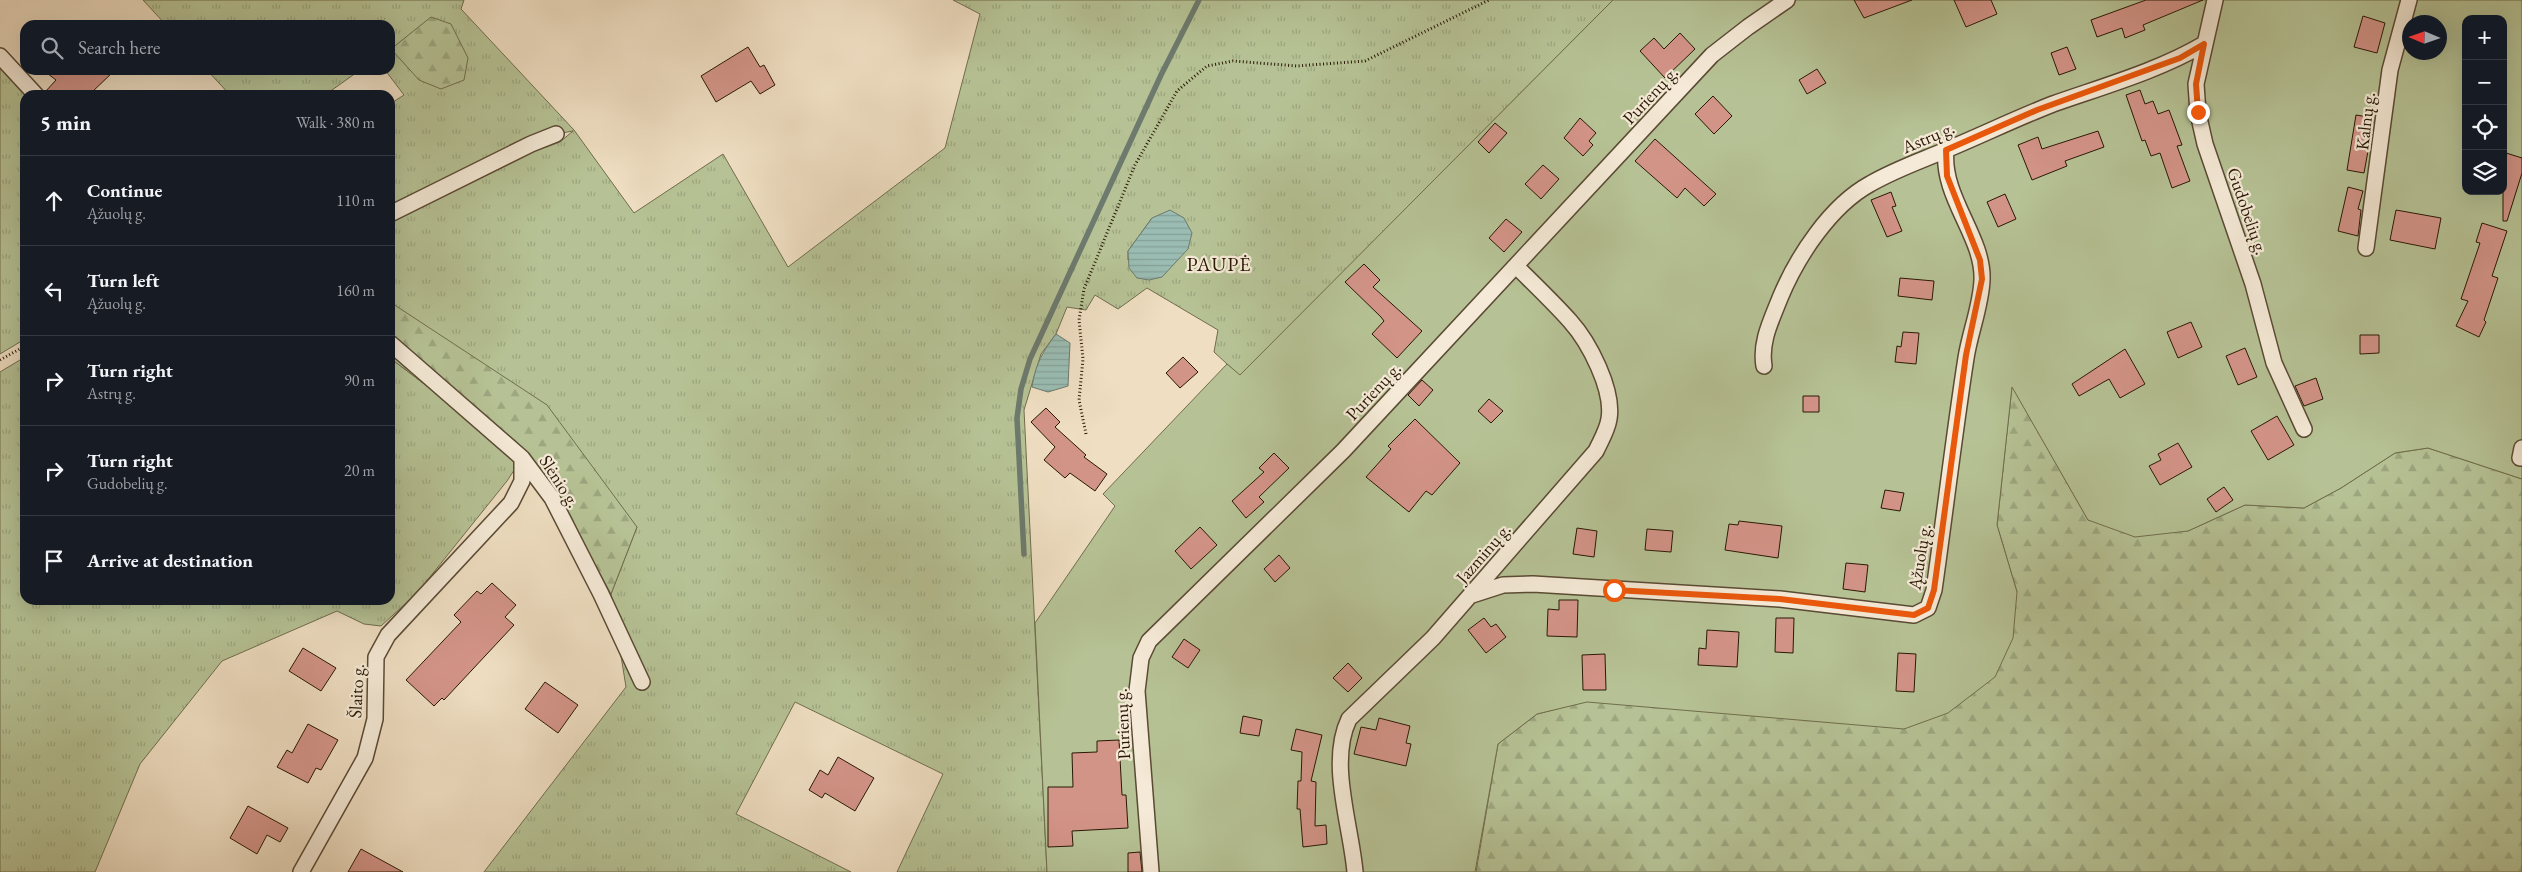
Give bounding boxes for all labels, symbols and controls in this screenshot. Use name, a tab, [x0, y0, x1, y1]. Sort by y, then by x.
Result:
north arrow	[2402, 15, 2447, 60]
map controls	[2462, 15, 2507, 195]
button: +	[2462, 15, 2507, 60]
search box	[20, 20, 395, 75]
icon: search	[38, 34, 66, 62]
text: Search here	[78, 35, 160, 60]
button: −	[2462, 60, 2507, 105]
street label: Purienų g.	[1617, 61, 1683, 129]
street label: Kalnų g.	[2350, 91, 2380, 151]
route end	[2187, 101, 2210, 124]
button: locate	[2462, 105, 2507, 150]
text: 5 min	[40, 109, 91, 136]
text: Walk · 380 m	[296, 112, 375, 133]
street label: Astrų g.	[1897, 116, 1958, 159]
button: layers	[2462, 150, 2507, 195]
street label: Gudobelių g.	[2222, 164, 2274, 258]
text: Continue	[87, 178, 162, 203]
icon: ahead	[40, 187, 68, 215]
text: 110 m	[336, 190, 375, 211]
text: Ąžuolų g.	[87, 203, 146, 224]
district label: PAUPĖ	[1186, 251, 1252, 277]
text: Turn left	[87, 268, 159, 293]
icon: left	[40, 277, 68, 305]
text: 160 m	[336, 280, 375, 301]
text: Ąžuolų g.	[87, 293, 146, 314]
street label: Purienų g.	[1340, 357, 1406, 425]
text: Turn right	[87, 358, 173, 383]
icon: right	[40, 367, 68, 395]
text: 90 m	[344, 370, 375, 391]
text: Astrų g.	[87, 383, 136, 404]
text: Turn right	[87, 448, 173, 473]
street label: Slėnio g.	[535, 450, 585, 512]
icon: right	[40, 457, 68, 485]
text: 20 m	[344, 460, 375, 481]
text: Gudobelių g.	[87, 473, 168, 494]
street label: Jazminų g.	[1449, 518, 1516, 589]
street label: Ąžuolų g.	[1902, 522, 1936, 593]
icon: arrive	[40, 547, 68, 575]
text: Arrive at destination	[87, 548, 253, 573]
route start	[1603, 579, 1626, 602]
street label: Šlaito g.	[343, 663, 369, 719]
street label: Purienų g.	[1109, 688, 1135, 760]

